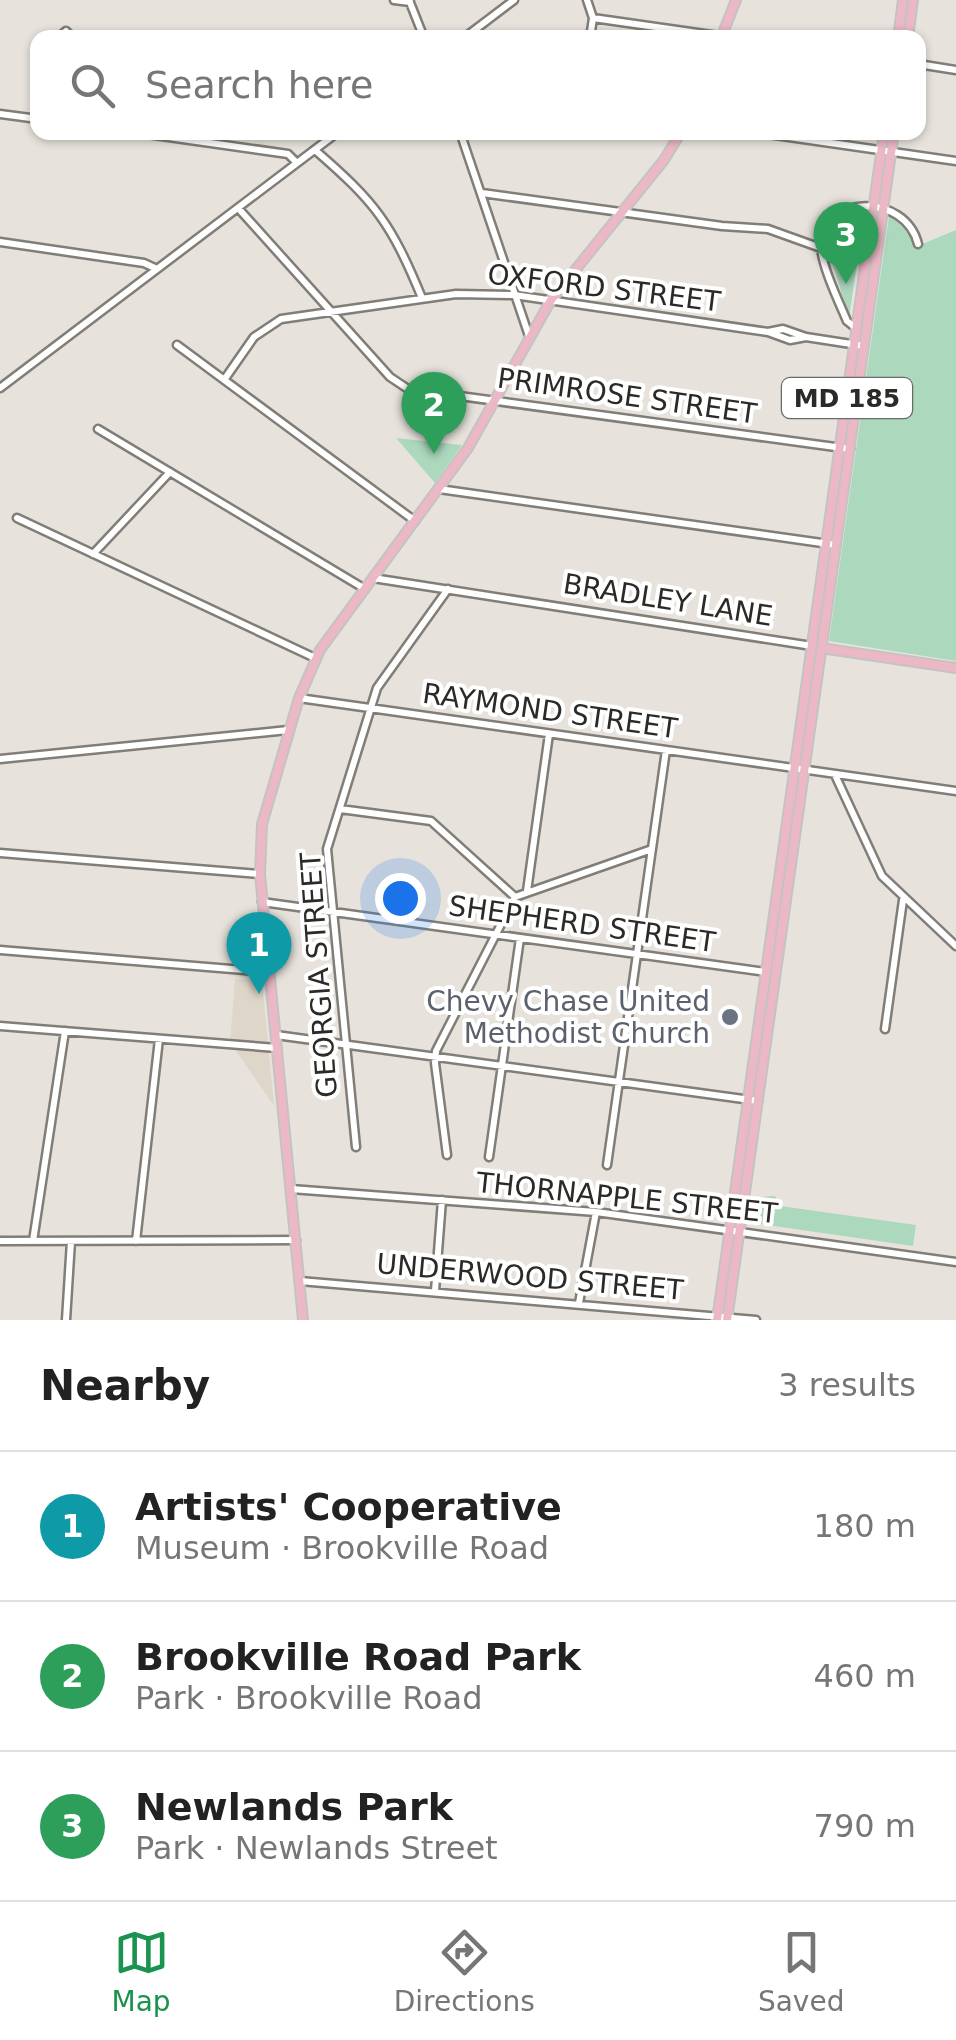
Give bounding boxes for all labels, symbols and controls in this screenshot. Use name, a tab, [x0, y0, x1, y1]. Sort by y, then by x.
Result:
search box	[30, 30, 926, 140]
icon: search	[65, 58, 120, 113]
text: Search here	[145, 63, 373, 107]
pin: 3	[814, 202, 878, 284]
street label: OXFORD STREET	[486, 257, 723, 319]
street label: PRIMROSE STREET	[495, 361, 760, 431]
pin: 2	[402, 372, 466, 454]
road number: MD 185	[782, 378, 912, 418]
street label: BRADLEY LANE	[561, 567, 775, 633]
street label: RAYMOND STREET	[421, 677, 680, 745]
street label: GEORGIA STREET	[294, 850, 344, 1099]
your location	[375, 873, 426, 924]
street label: SHEPHERD STREET	[447, 889, 718, 959]
pin: 1	[226, 912, 292, 994]
place label: Chevy Chase United Methodist Church	[426, 985, 710, 1050]
marker: Chevy Chase United Methodist Church	[719, 1006, 741, 1028]
street label: THORNAPPLE STREET	[474, 1166, 780, 1230]
street label: UNDERWOOD STREET	[375, 1247, 686, 1307]
text: Nearby	[40, 1361, 210, 1410]
text: 3 results	[778, 1366, 916, 1404]
text: Artists' Cooperative	[135, 1485, 562, 1529]
text: 1	[61, 1507, 84, 1545]
text: 180 m	[814, 1507, 916, 1545]
text: Museum · Brookville Road	[135, 1529, 549, 1567]
text: Brookville Road Park	[135, 1635, 581, 1679]
text: 2	[61, 1657, 84, 1695]
text: 460 m	[814, 1657, 916, 1695]
text: Park · Brookville Road	[135, 1679, 483, 1717]
text: Newlands Park	[135, 1785, 453, 1829]
text: 3	[61, 1807, 84, 1845]
text: 790 m	[814, 1807, 916, 1845]
text: Park · Newlands Street	[135, 1829, 498, 1867]
tab: Map	[112, 1925, 171, 2018]
tab: Directions	[394, 1925, 535, 2018]
tab: Saved	[758, 1925, 844, 2018]

